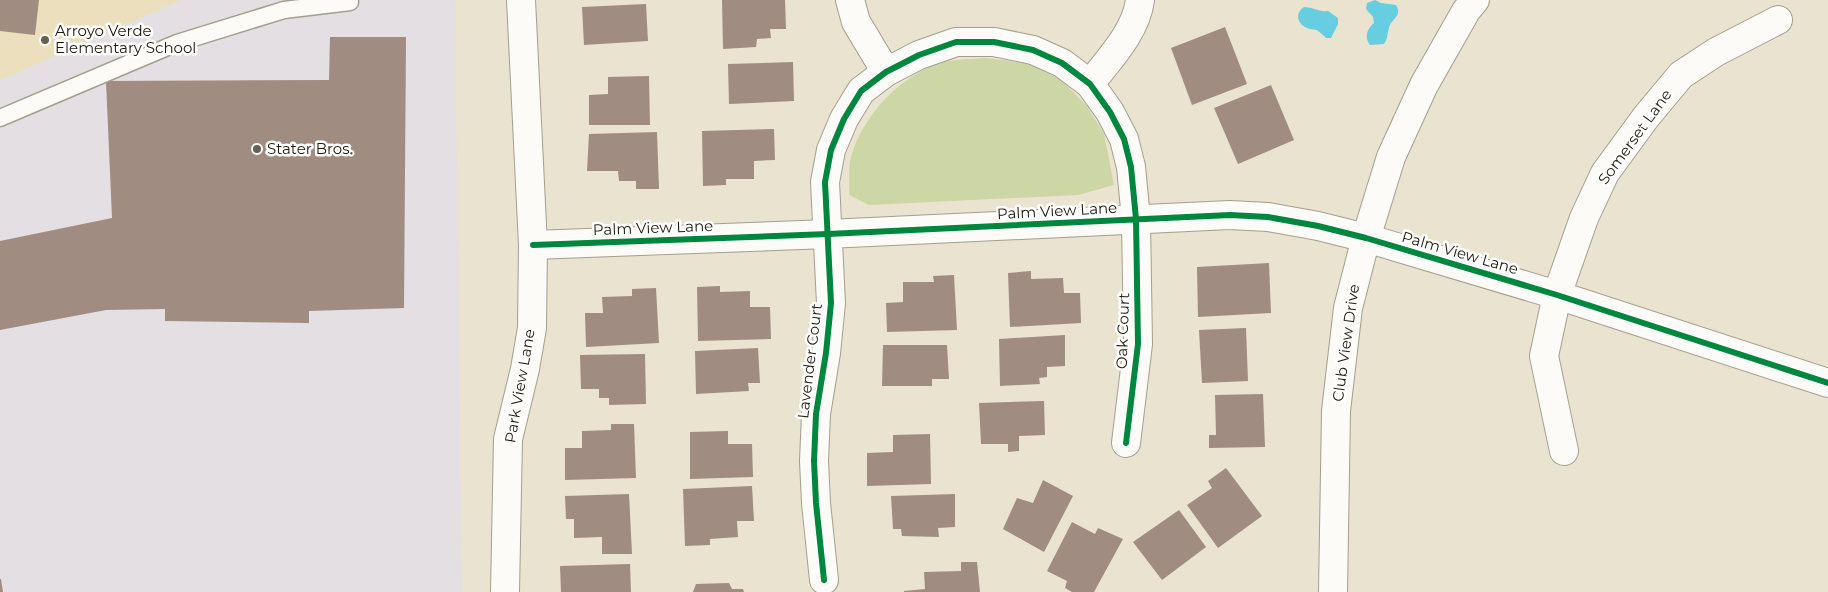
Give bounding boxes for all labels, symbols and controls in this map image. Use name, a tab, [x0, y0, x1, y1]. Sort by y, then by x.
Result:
place label: Arroyo Verde Elementary School	[55, 21, 196, 57]
marker: Arroyo Verde Elementary School	[39, 34, 51, 46]
street label: Somerset Lane	[1594, 85, 1675, 188]
place label: Stater Bros.	[267, 139, 353, 158]
marker: Stater Bros.	[251, 143, 263, 155]
street label: Palm View Lane	[996, 198, 1118, 223]
street label: Palm View Lane	[592, 216, 713, 239]
street label: Palm View Lane	[1400, 227, 1521, 278]
street label: Club View Drive	[1328, 283, 1363, 403]
street label: Oak Court	[1112, 292, 1133, 370]
street label: Lavender Court	[793, 302, 826, 420]
street label: Park View Lane	[500, 327, 539, 444]

